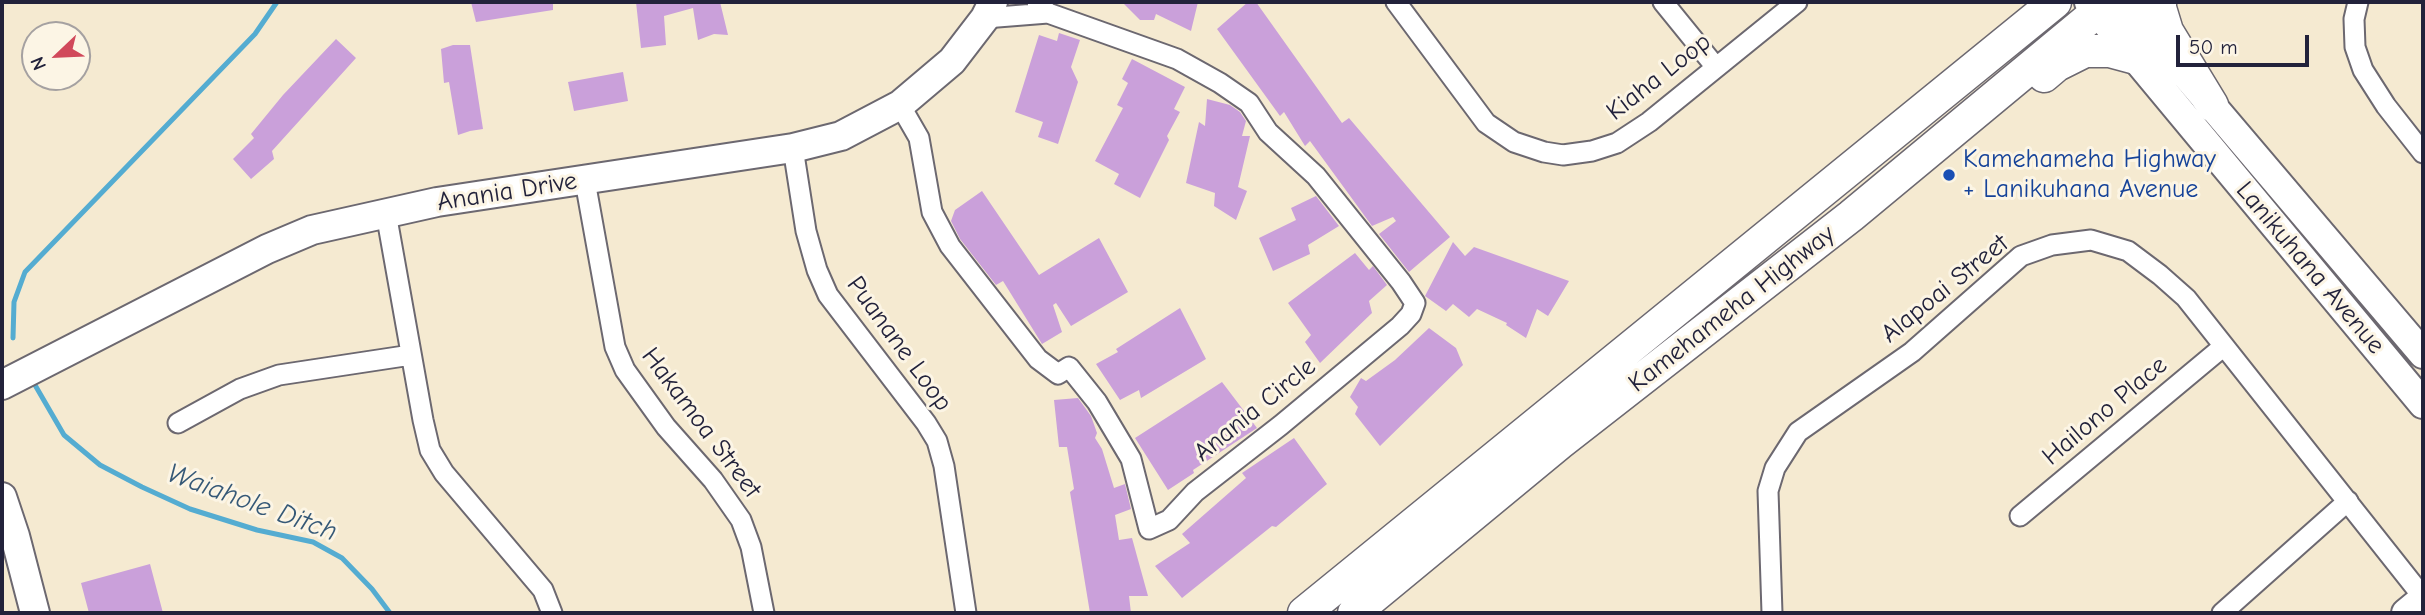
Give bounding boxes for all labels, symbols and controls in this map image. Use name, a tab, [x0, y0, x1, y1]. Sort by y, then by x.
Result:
north arrow	[21, 21, 91, 91]
scale bar	[2180, 21, 2313, 65]
street label: Kiaha Loop	[1601, 27, 1717, 127]
text: 50 m	[2189, 35, 2238, 59]
text: N	[26, 53, 51, 73]
place label: Kamehameha Highway + Lanikuhana Avenue	[1963, 144, 2216, 206]
street label: Anania Drive	[435, 166, 579, 218]
marker: Kamehameha Highway + Lanikuhana Avenue	[1941, 167, 1957, 183]
street label: Lanikuhana Avenue	[2229, 176, 2391, 360]
street label: Kamehameha Highway	[1623, 219, 1841, 399]
street label: Alapoai Street	[1875, 228, 2015, 350]
street label: Puanane Loop	[840, 271, 958, 417]
street label: Hakamoa Street	[634, 342, 768, 504]
street label: Hailono Place	[2036, 350, 2174, 472]
street label: Anania Circle	[1188, 351, 1322, 469]
water label: Waiahole Ditch	[162, 457, 342, 549]

